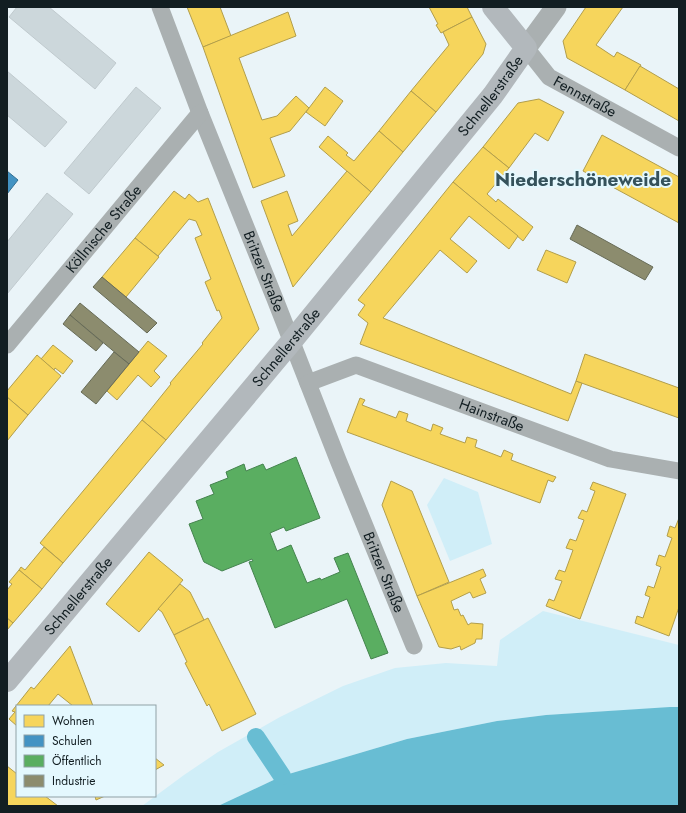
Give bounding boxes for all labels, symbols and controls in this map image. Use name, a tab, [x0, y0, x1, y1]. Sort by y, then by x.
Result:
street label: Schnellerstraße	[452, 51, 529, 141]
street label: Fennstraße	[549, 70, 621, 123]
district label: Niederschöneweide	[495, 166, 671, 193]
street label: Köllnische Straße	[60, 180, 147, 278]
street label: Britzer Straße	[238, 228, 290, 315]
street label: Schnellerstraße	[247, 303, 326, 392]
street label: Hainstraße	[456, 393, 528, 437]
street label: Britzer Straße	[358, 528, 410, 616]
street label: Schnellerstraße	[39, 551, 118, 640]
legend	[16, 705, 156, 797]
text: Wohnen	[52, 712, 95, 730]
text: Schulen	[52, 732, 92, 750]
text: Öffentlich	[52, 752, 102, 770]
text: Industrie	[52, 772, 96, 790]

